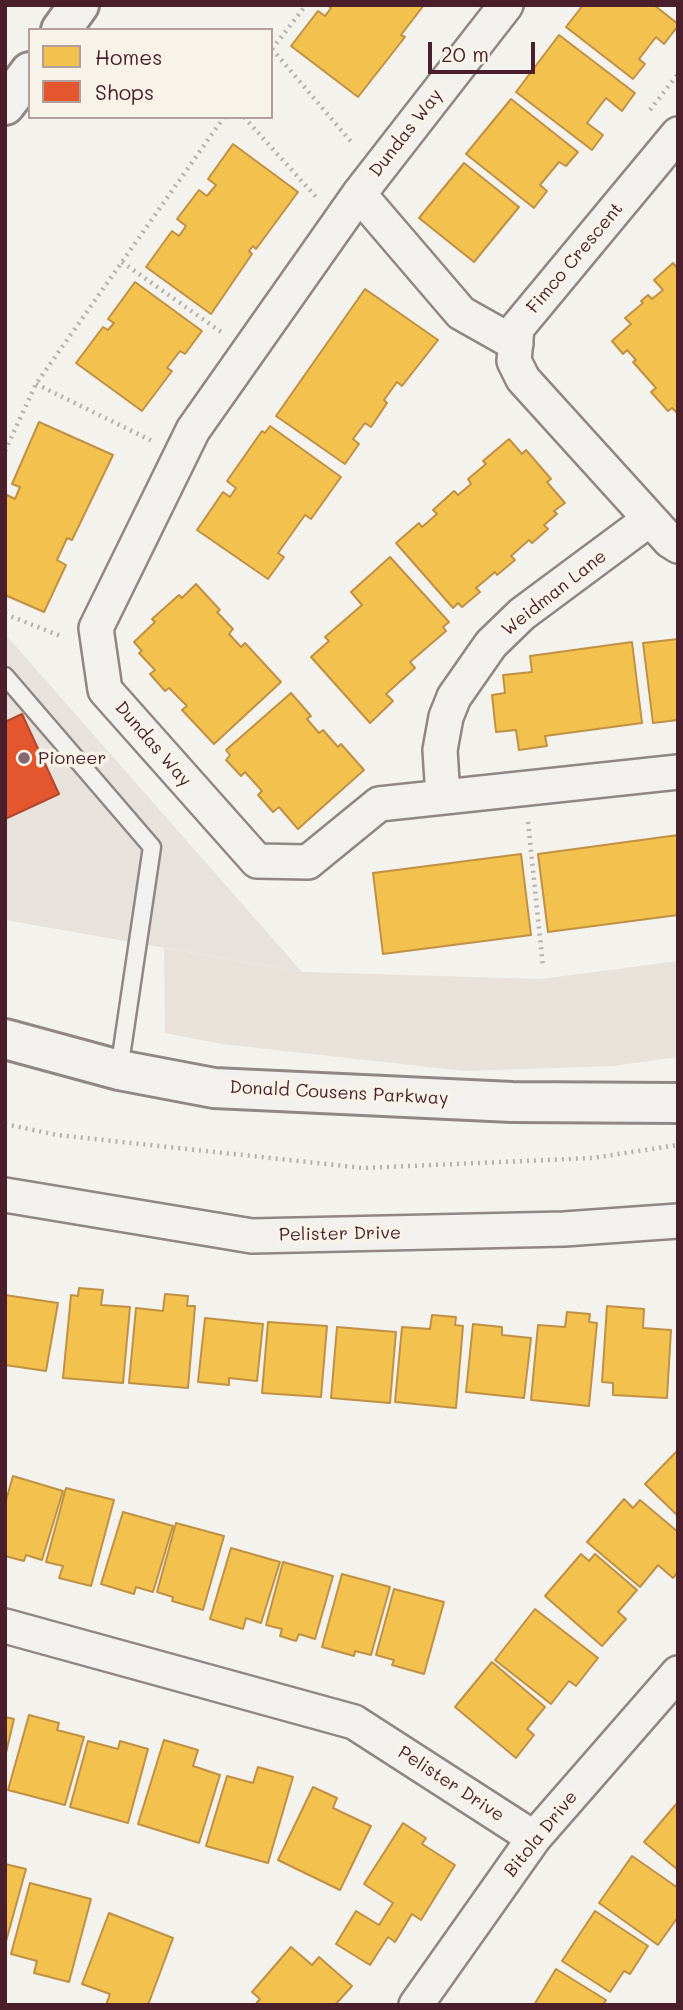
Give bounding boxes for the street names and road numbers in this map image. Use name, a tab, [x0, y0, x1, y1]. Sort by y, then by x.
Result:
street label: Dundas Way	[365, 85, 447, 181]
street label: Fimco Crescent	[522, 198, 628, 318]
street label: Weidman Lane	[497, 545, 611, 641]
street label: Dundas Way	[110, 697, 196, 791]
street label: Donald Cousens Parkway	[229, 1076, 449, 1110]
street label: Pelister Drive	[279, 1222, 401, 1246]
street label: Pelister Drive	[394, 1742, 508, 1826]
street label: Bitola Drive	[500, 1787, 582, 1881]

